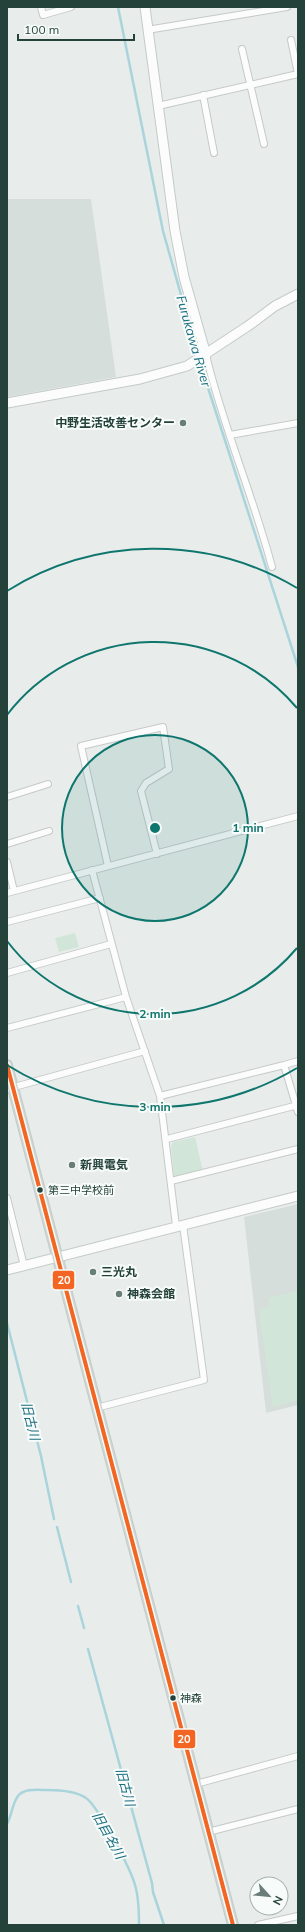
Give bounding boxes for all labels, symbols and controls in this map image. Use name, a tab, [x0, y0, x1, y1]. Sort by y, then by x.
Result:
scale bar	[18, 16, 134, 42]
text: 100 m	[24, 22, 59, 37]
water label: Furukawa River	[173, 293, 215, 390]
place label: 中野生活改善センター	[55, 415, 175, 430]
marker: 中野生活改善センター	[178, 418, 188, 428]
text: 1 min	[232, 820, 264, 835]
centre of rings	[148, 821, 162, 835]
text: 2 min	[139, 1006, 171, 1021]
text: 3 min	[139, 1099, 171, 1114]
place label: 新興電気	[80, 1157, 128, 1172]
marker: 新興電気	[67, 1160, 77, 1170]
place label: 第三中学校前	[48, 1183, 114, 1197]
marker: 第三中学校前	[35, 1185, 45, 1195]
place label: 三光丸	[101, 1264, 137, 1279]
marker: 三光丸	[88, 1267, 98, 1277]
line badge: 20	[52, 1270, 75, 1290]
text: 20	[57, 1273, 71, 1287]
place label: 神森会館	[127, 1286, 175, 1301]
marker: 神森会館	[114, 1289, 124, 1299]
water label: 旧古川	[19, 1400, 44, 1444]
place label: 神森	[180, 1691, 202, 1705]
marker: 神森	[168, 1693, 178, 1703]
line badge: 20	[173, 1729, 196, 1749]
text: 20	[177, 1732, 191, 1746]
water label: 旧古川	[113, 1766, 139, 1810]
water label: 旧目名川	[89, 1808, 130, 1863]
north arrow	[249, 1876, 289, 1916]
text: N	[270, 1894, 286, 1907]

